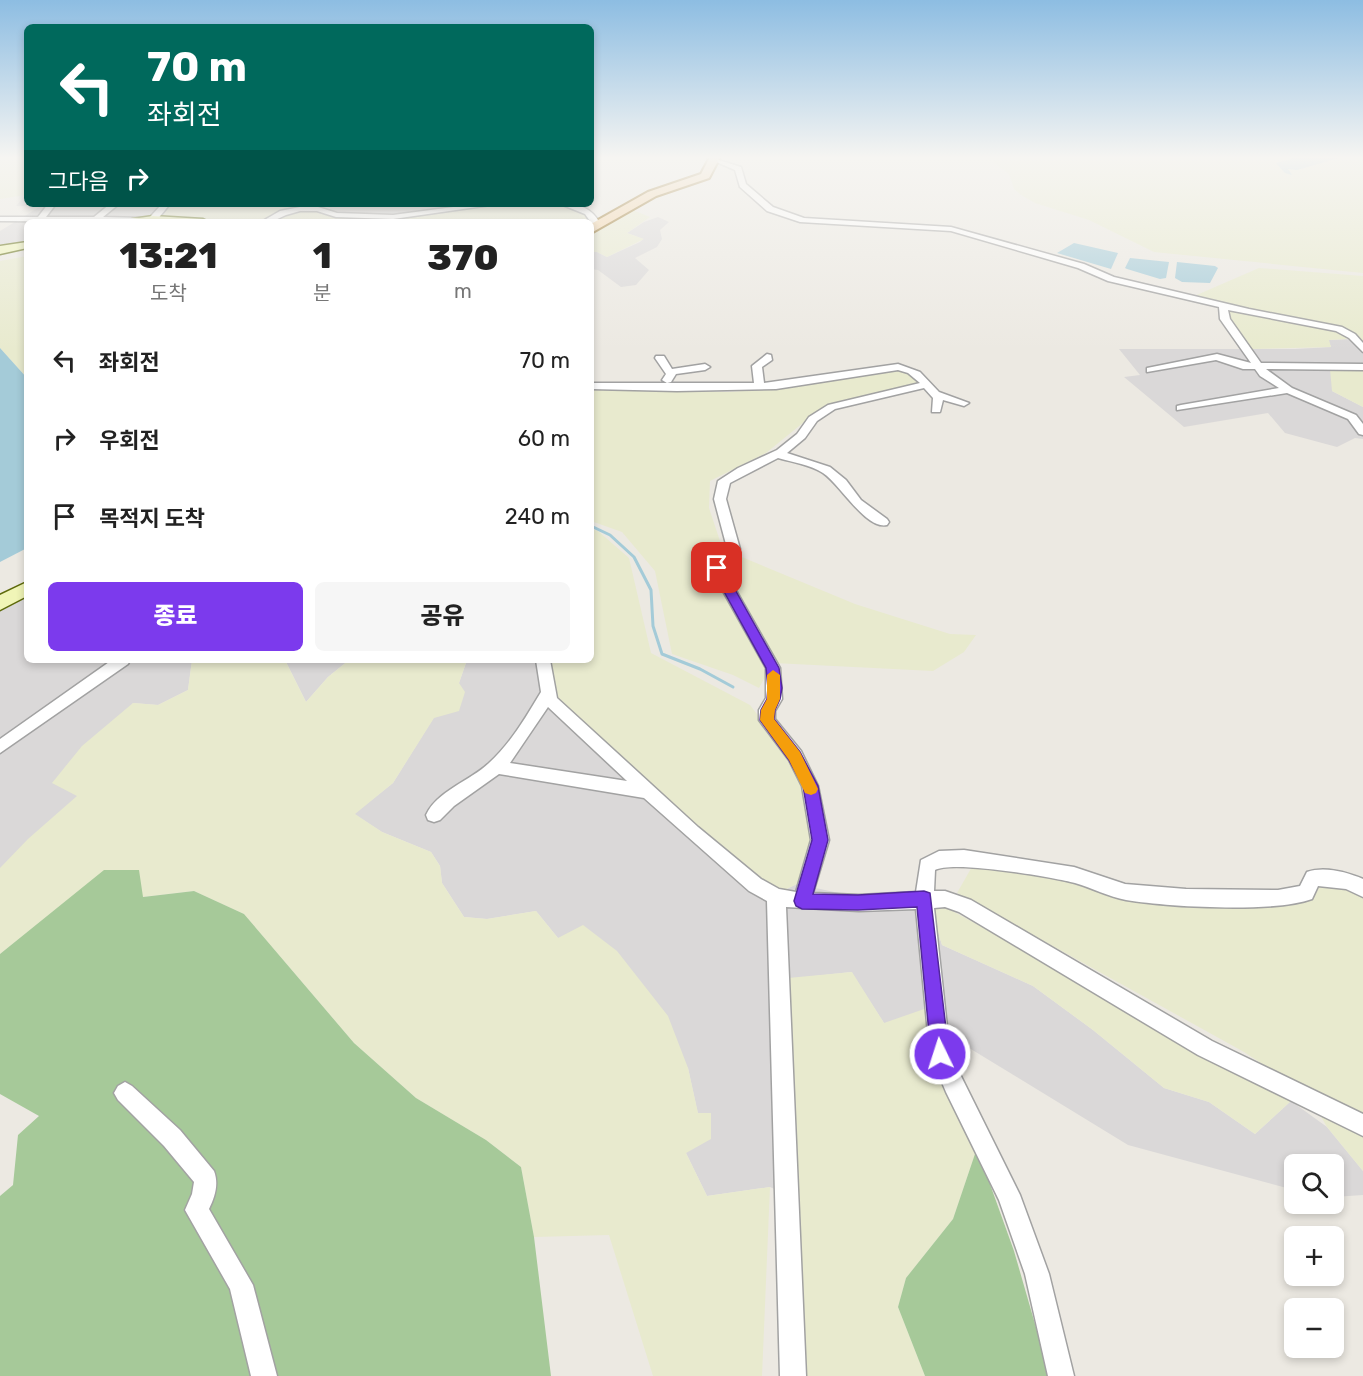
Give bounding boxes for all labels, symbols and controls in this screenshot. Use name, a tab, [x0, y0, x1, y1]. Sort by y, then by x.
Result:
text: 70 m	[147, 42, 247, 92]
icon: left	[48, 48, 126, 126]
text: 좌회전	[147, 99, 222, 131]
icon: right	[121, 162, 154, 195]
text: 그다음	[48, 168, 109, 195]
text: 13:21	[119, 234, 217, 277]
text: 1	[313, 234, 332, 277]
text: 370	[427, 236, 499, 279]
text: m	[454, 279, 472, 303]
text: 도착	[150, 281, 187, 305]
text: 분	[313, 281, 332, 305]
icon: left	[48, 344, 81, 377]
text: 70 m	[520, 347, 570, 374]
text: 좌회전	[99, 349, 160, 376]
icon: right	[48, 422, 81, 455]
text: 60 m	[518, 425, 570, 452]
text: 우회전	[99, 427, 160, 454]
icon: arrive	[48, 500, 81, 533]
text: 240 m	[505, 503, 570, 530]
text: 목적지 도착	[99, 505, 205, 532]
pin	[691, 542, 742, 593]
icon: arrive	[700, 551, 733, 584]
button: 종료	[48, 582, 303, 651]
button: 공유	[315, 582, 570, 651]
position arrow	[908, 1022, 972, 1086]
map controls	[1284, 1154, 1344, 1358]
button: search	[1284, 1154, 1344, 1214]
button: +	[1284, 1226, 1344, 1286]
button: −	[1284, 1298, 1344, 1358]

